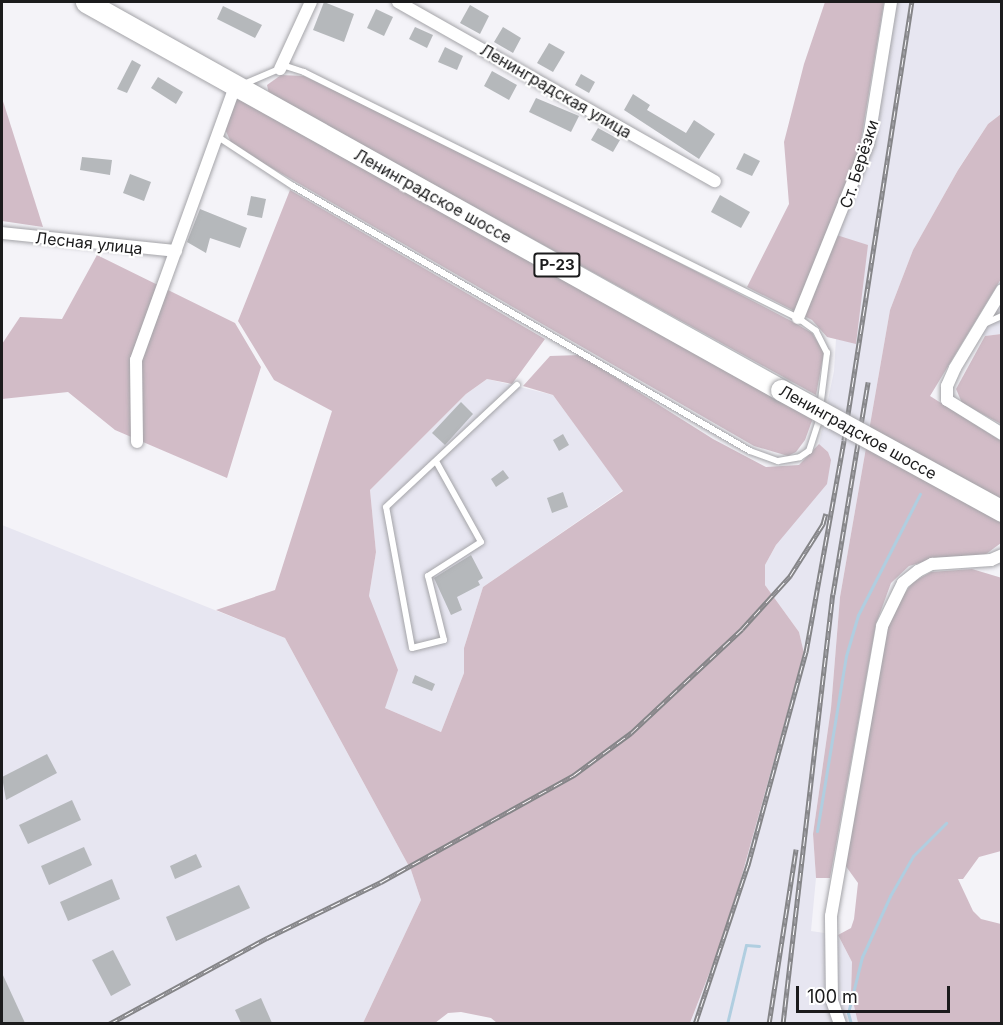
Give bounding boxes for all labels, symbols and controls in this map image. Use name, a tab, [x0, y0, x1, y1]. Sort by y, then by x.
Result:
street label: Ленинградская улица	[477, 40, 635, 142]
street label: Ст. Берёзки	[836, 117, 882, 211]
street label: Ленинградское шоссе	[351, 145, 515, 247]
street label: Лесная улица	[34, 228, 144, 258]
road number: Р-23	[533, 253, 581, 277]
street label: Ленинградское шоссе	[776, 381, 940, 483]
scale bar	[799, 974, 954, 1012]
text: 100 m	[807, 986, 858, 1007]

